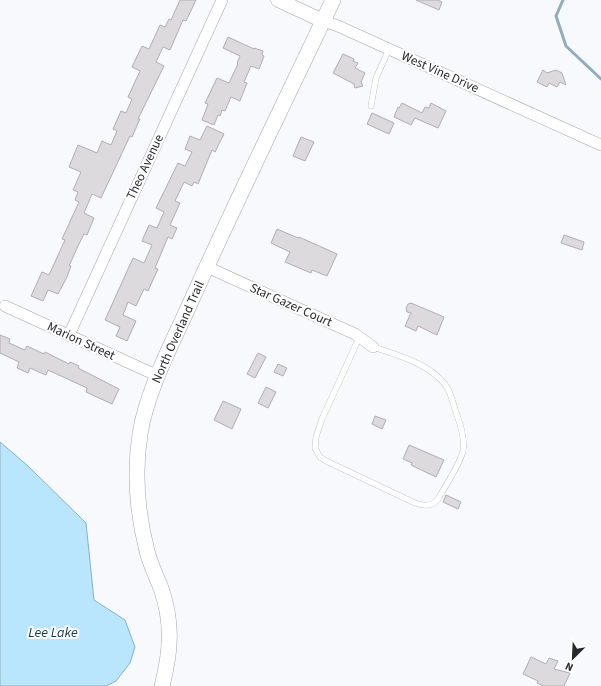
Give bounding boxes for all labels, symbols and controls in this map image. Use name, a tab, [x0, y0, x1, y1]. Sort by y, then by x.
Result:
street label: West Vine Drive	[398, 47, 482, 97]
street label: Theo Avenue	[122, 131, 168, 203]
street label: North Overland Trail	[147, 278, 209, 386]
street label: Star Gazer Court	[247, 279, 336, 331]
street label: Marion Street	[44, 317, 118, 365]
water label: Lee Lake	[28, 623, 78, 643]
north arrow	[553, 638, 593, 678]
text: N	[563, 658, 576, 675]

